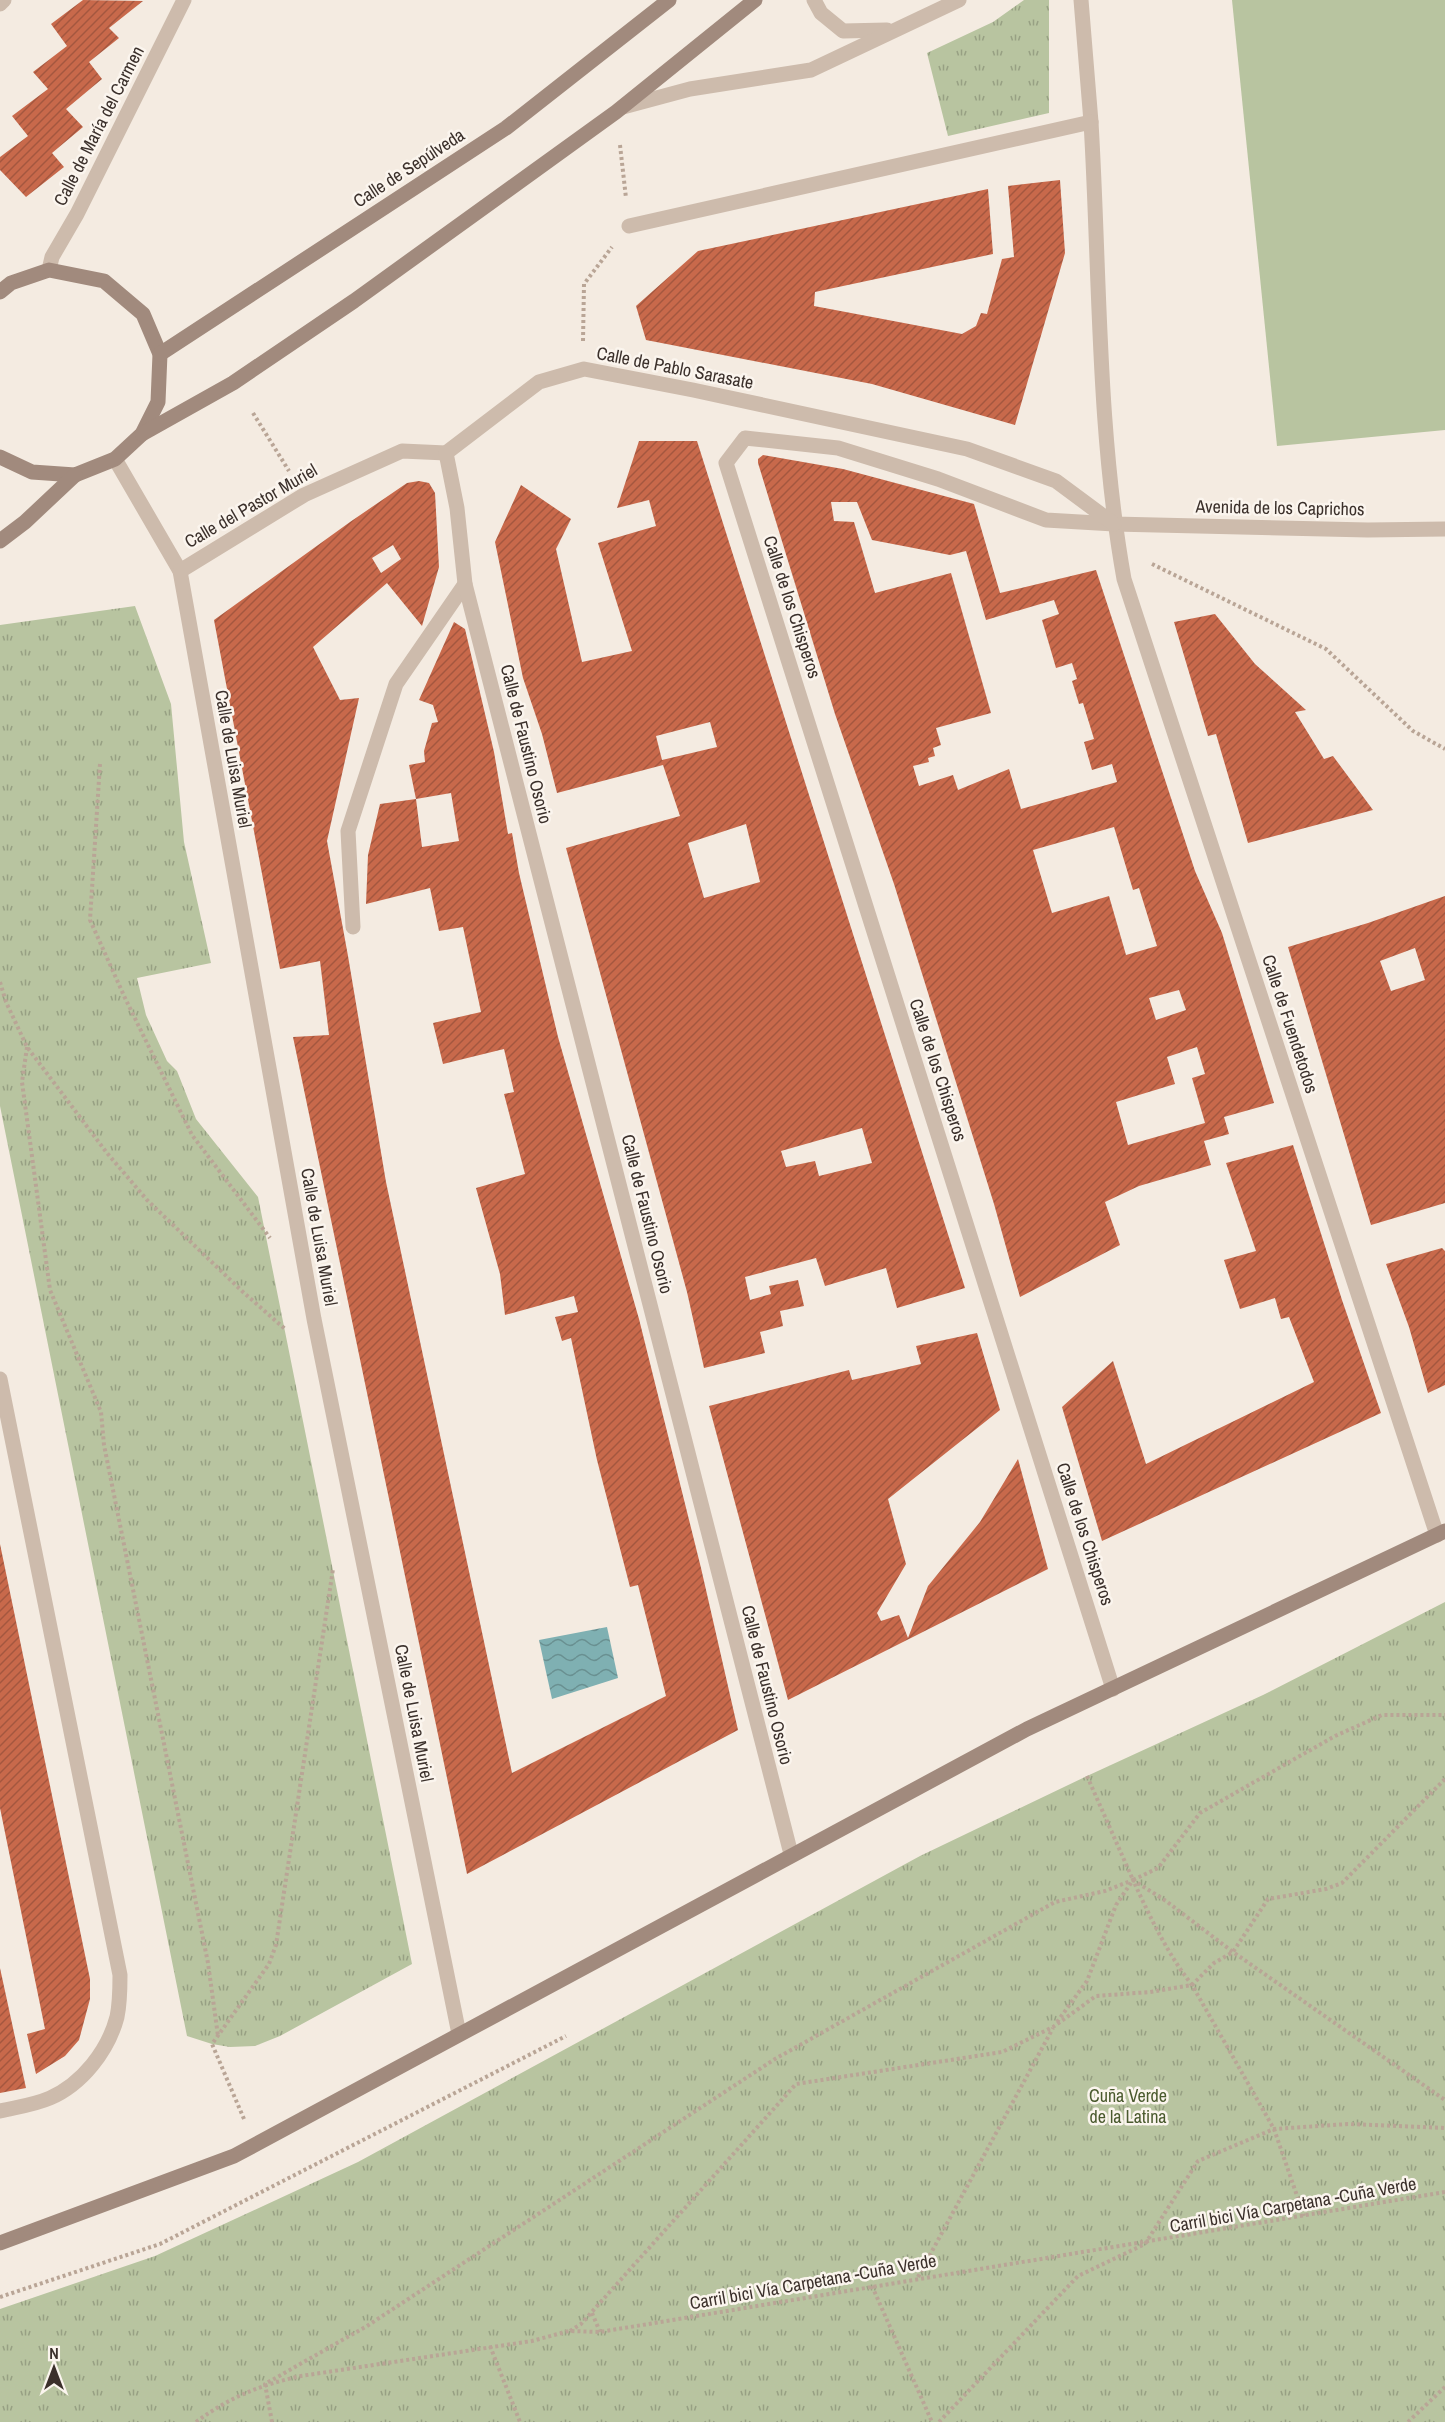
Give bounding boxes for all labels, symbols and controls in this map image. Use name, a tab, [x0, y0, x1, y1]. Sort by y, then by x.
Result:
street label: Calle de María del Carmen	[47, 42, 150, 210]
street label: Calle de Sepúlveda	[348, 122, 469, 213]
street label: Calle de Pablo Sarasate	[595, 340, 756, 395]
street label: Calle del Pastor Muriel	[180, 457, 322, 554]
street label: Avenida de los Caprichos	[1194, 494, 1365, 521]
street label: Calle de los Chisperos	[758, 532, 827, 681]
street label: Calle de Faustino Osorio	[495, 662, 558, 826]
street label: Calle de Luisa Muriel	[209, 688, 258, 830]
street label: Calle de Fuendetodos	[1256, 951, 1325, 1096]
street label: Calle de los Chisperos	[904, 995, 973, 1144]
street label: Calle de Faustino Osorio	[616, 1132, 679, 1296]
street label: Calle de Luisa Muriel	[295, 1166, 344, 1308]
street label: Calle de los Chisperos	[1051, 1459, 1120, 1608]
street label: Calle de Faustino Osorio	[736, 1603, 799, 1767]
street label: Calle de Luisa Muriel	[389, 1642, 440, 1784]
park label: Cuña Verde de la Latina	[1089, 2083, 1167, 2129]
street label: Carril bici Vía Carpetana -Cuña Verde	[1168, 2170, 1418, 2239]
street label: Carril bici Vía Carpetana -Cuña Verde	[688, 2247, 938, 2316]
north arrow	[24, 2338, 84, 2398]
text: N	[49, 2342, 59, 2364]

